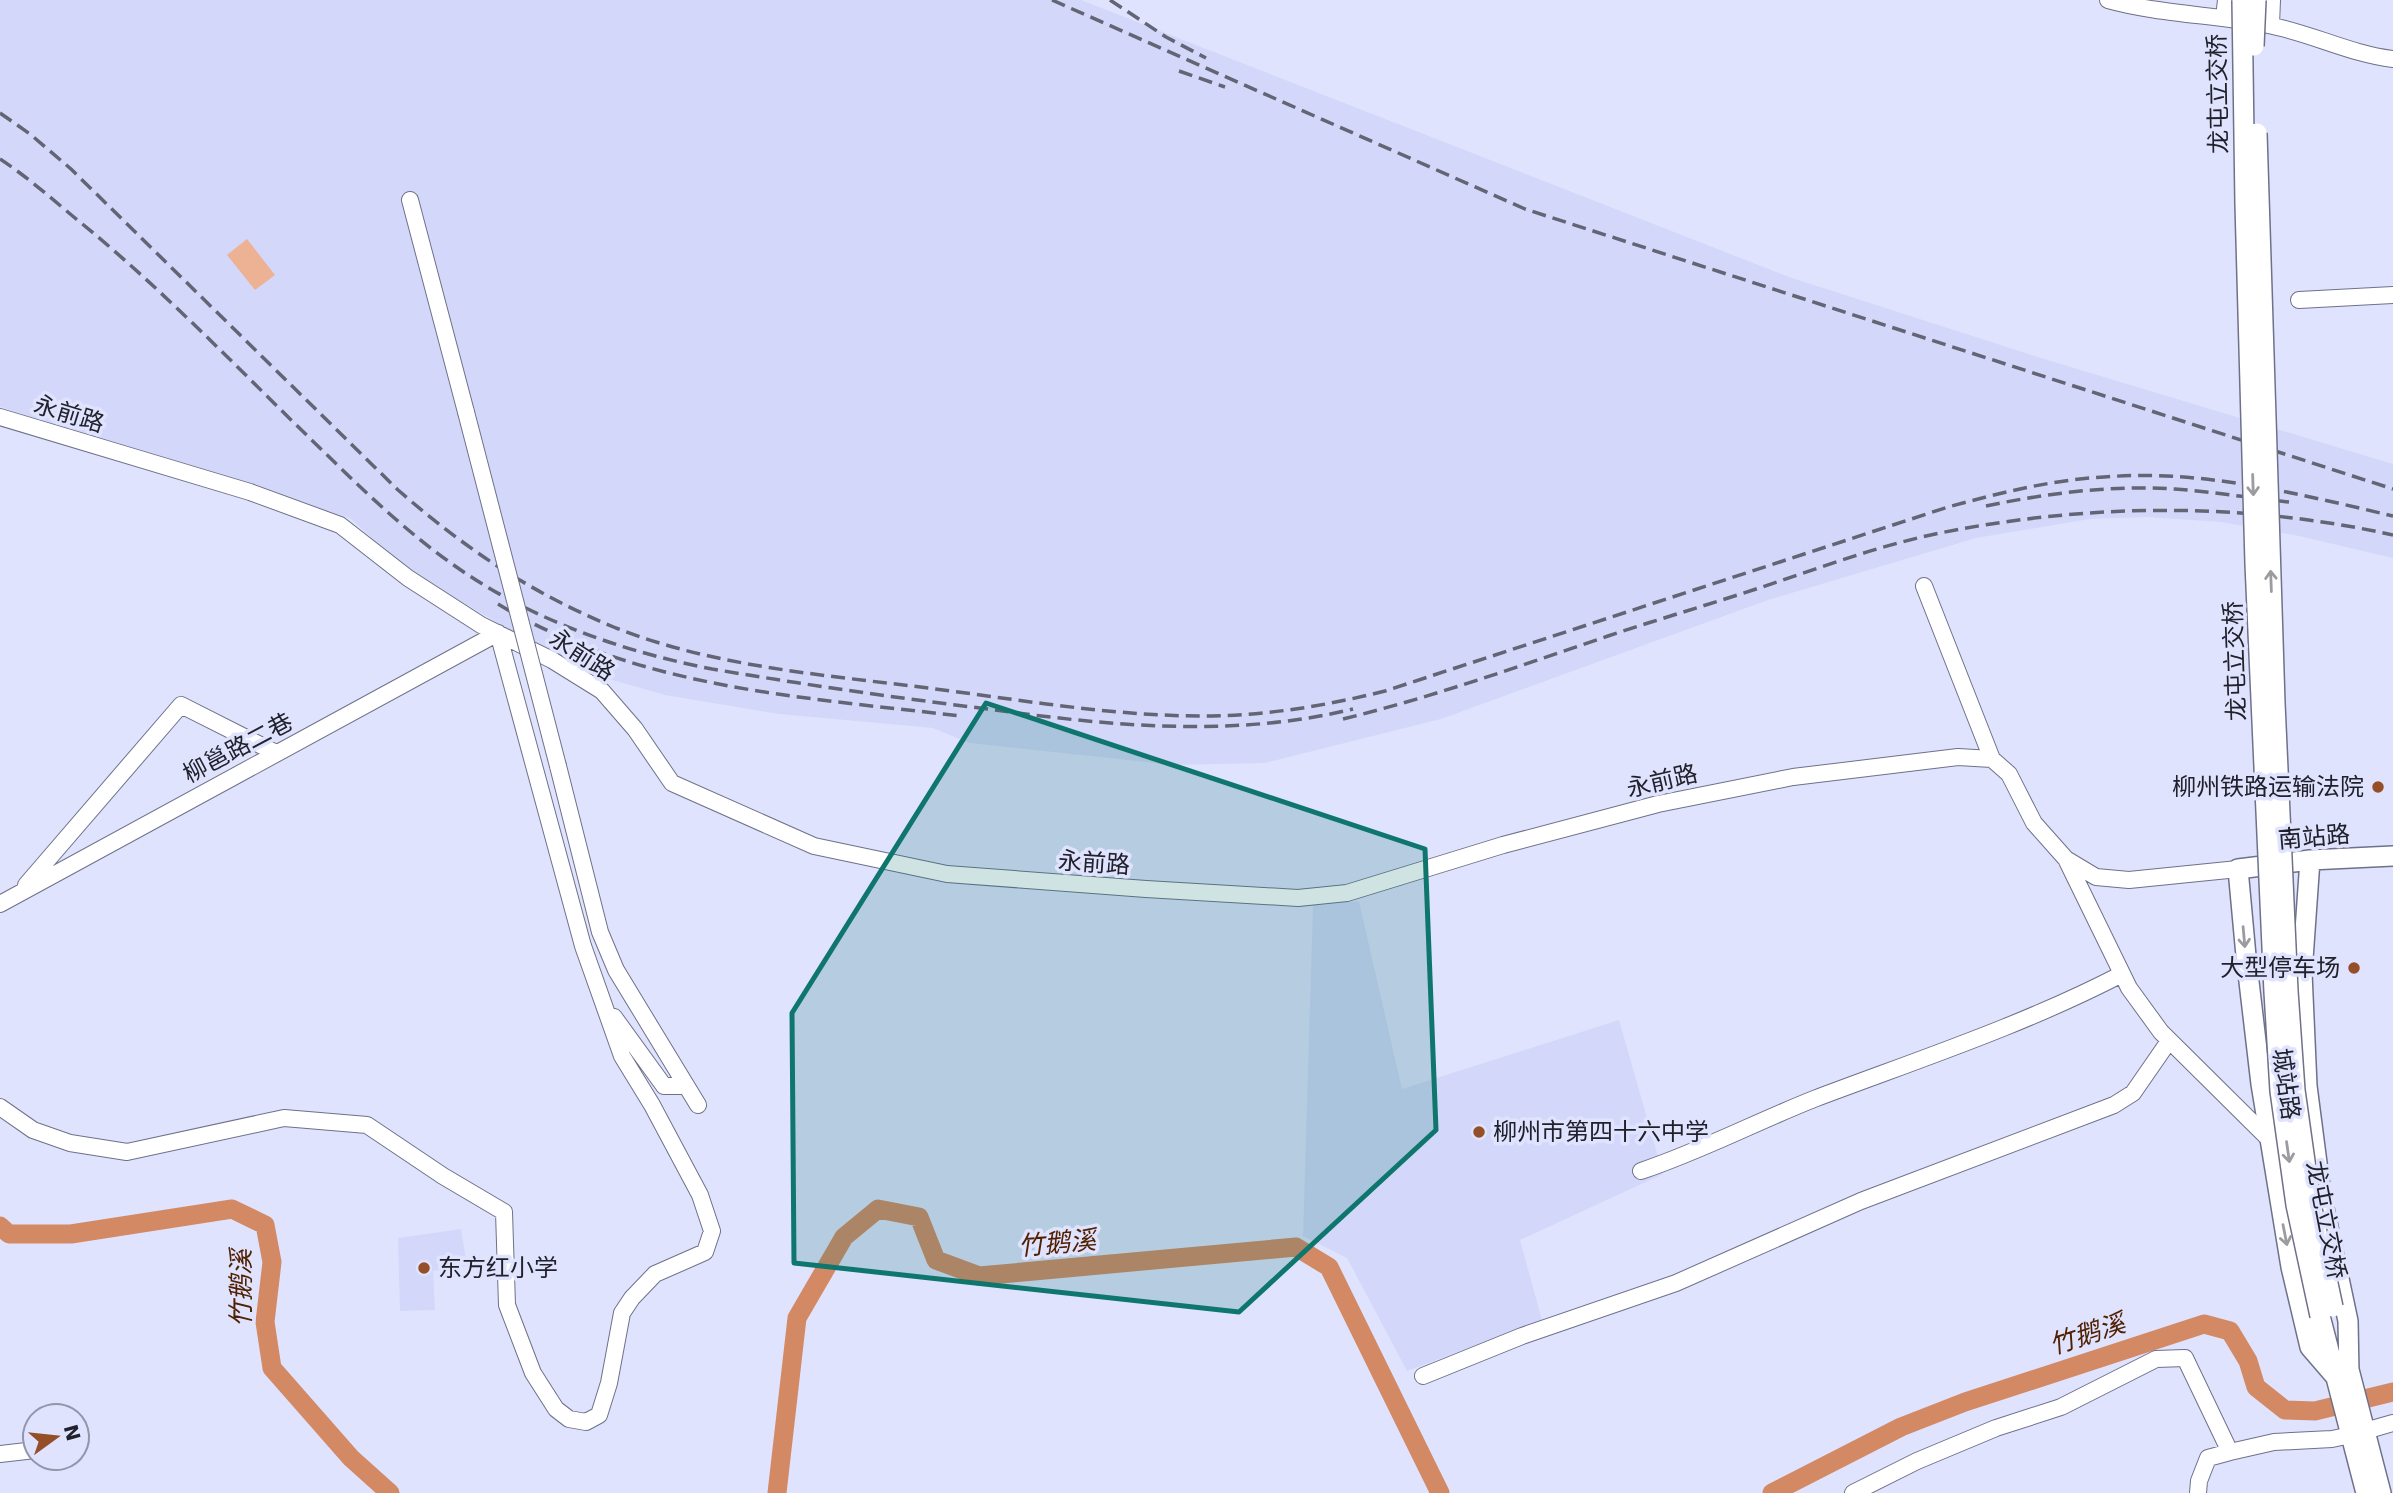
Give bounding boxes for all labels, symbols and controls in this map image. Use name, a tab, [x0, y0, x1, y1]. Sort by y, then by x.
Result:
street label: 龙屯立交桥	[2203, 34, 2233, 154]
street label: 永前路	[30, 390, 108, 438]
one-way arrow	[2246, 473, 2260, 496]
one-way arrow	[2265, 570, 2278, 593]
street label: 龙屯立交桥	[2219, 601, 2251, 721]
street label: 永前路	[544, 624, 620, 686]
street label: 柳邕路二巷	[178, 707, 298, 789]
street label: 永前路	[1624, 759, 1700, 803]
place label: 柳州铁路运输法院	[2172, 773, 2364, 801]
marker: 柳州铁路运输法院	[2370, 779, 2386, 795]
street label: 南站路	[2277, 820, 2351, 854]
street label: 永前路	[1057, 847, 1131, 879]
one-way arrow	[2238, 925, 2251, 948]
place label: 大型停车场	[2220, 954, 2340, 982]
marker: 大型停车场	[2346, 960, 2362, 976]
street label: 城站路	[2267, 1046, 2305, 1122]
place label: 柳州市第四十六中学	[1493, 1118, 1709, 1146]
marker: 柳州市第四十六中学	[1471, 1124, 1487, 1140]
one-way arrow	[2282, 1140, 2295, 1163]
street label: 龙屯立交桥	[2301, 1158, 2351, 1282]
one-way arrow	[2279, 1223, 2293, 1246]
water label: 竹鹅溪	[1017, 1224, 1100, 1261]
water label: 竹鹅溪	[226, 1246, 256, 1327]
place label: 东方红小学	[438, 1254, 558, 1282]
marker: 东方红小学	[416, 1260, 432, 1276]
water label: 竹鹅溪	[2045, 1307, 2132, 1360]
north arrow	[21, 1402, 91, 1472]
text: N	[60, 1422, 85, 1443]

